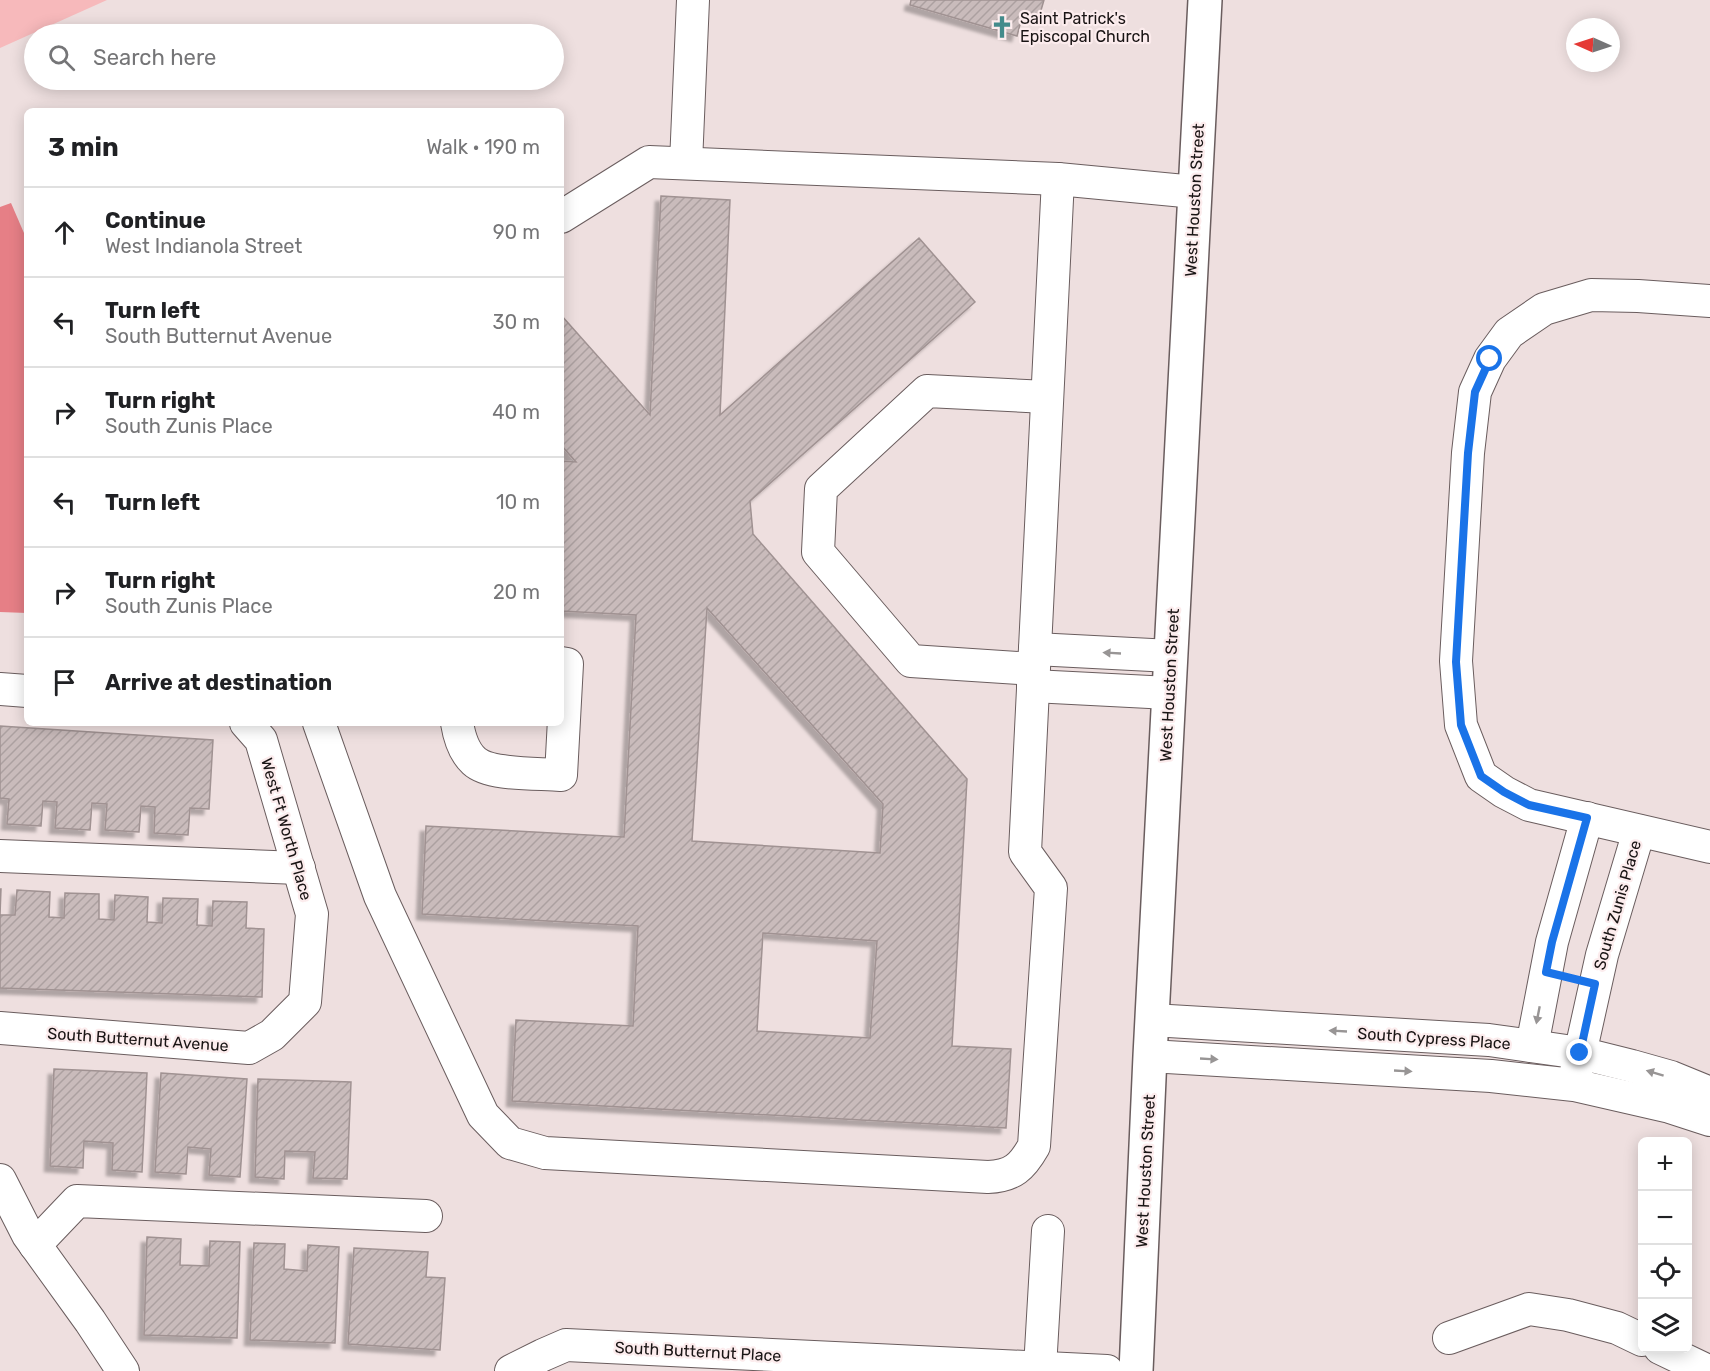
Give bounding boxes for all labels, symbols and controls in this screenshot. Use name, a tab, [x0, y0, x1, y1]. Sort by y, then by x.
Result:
place label: Saint Patrick's Episcopal Church	[1020, 9, 1150, 46]
church icon: Saint Patrick's Episcopal Church	[989, 14, 1015, 40]
north arrow	[1566, 18, 1620, 72]
search box	[24, 24, 564, 90]
icon: search	[45, 41, 78, 74]
text: Search here	[93, 44, 216, 71]
street label: West Houston Street	[1181, 123, 1208, 277]
text: 3 min	[48, 132, 119, 163]
text: Walk · 190 m	[426, 135, 540, 159]
text: Continue	[105, 207, 206, 234]
icon: ahead	[48, 216, 81, 249]
text: 90 m	[493, 220, 540, 244]
text: West Indianola Street	[105, 234, 302, 258]
text: Turn left	[105, 297, 200, 324]
icon: left	[48, 306, 81, 339]
text: 30 m	[493, 310, 540, 334]
text: South Butternut Avenue	[105, 324, 332, 348]
route start	[1476, 345, 1502, 371]
text: Turn right	[105, 387, 215, 414]
icon: right	[48, 396, 81, 429]
text: 40 m	[492, 400, 540, 424]
text: South Zunis Place	[105, 414, 273, 438]
icon: left	[48, 486, 81, 519]
text: Turn left	[105, 489, 200, 516]
text: 10 m	[496, 490, 540, 514]
text: Turn right	[105, 567, 215, 594]
icon: right	[48, 576, 81, 609]
text: 20 m	[493, 580, 540, 604]
text: South Zunis Place	[105, 594, 273, 618]
street label: West Houston Street	[1156, 608, 1183, 762]
one-way arrow	[1103, 649, 1122, 658]
icon: arrive	[48, 666, 81, 699]
text: Arrive at destination	[105, 669, 332, 696]
street label: West Ft Worth Place	[257, 756, 316, 903]
street label: South Zunis Place	[1590, 838, 1645, 972]
one-way arrow	[1533, 1006, 1542, 1025]
street label: South Butternut Avenue	[47, 1024, 229, 1055]
street label: South Cypress Place	[1357, 1024, 1511, 1053]
one-way arrow	[1328, 1027, 1347, 1036]
route end	[1566, 1039, 1592, 1065]
one-way arrow	[1199, 1055, 1218, 1064]
one-way arrow	[1394, 1066, 1413, 1076]
one-way arrow	[1646, 1068, 1664, 1077]
street label: West Houston Street	[1132, 1094, 1159, 1248]
map controls	[1638, 1137, 1692, 1353]
button: +	[1638, 1137, 1692, 1191]
button: −	[1638, 1191, 1692, 1245]
button: locate	[1638, 1245, 1692, 1299]
button: layers	[1638, 1299, 1692, 1353]
street label: South Butternut Place	[614, 1338, 782, 1365]

